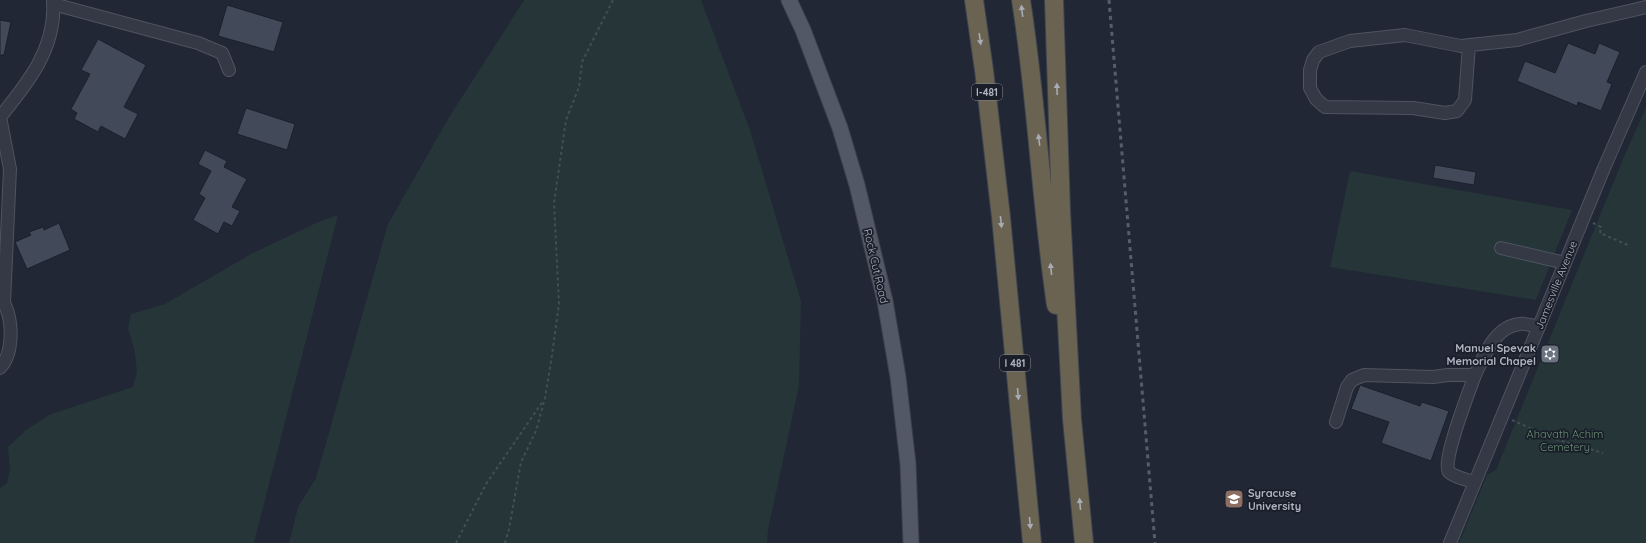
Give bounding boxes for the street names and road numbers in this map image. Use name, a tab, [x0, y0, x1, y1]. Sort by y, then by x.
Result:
road number: I-481	[972, 84, 1002, 100]
street label: Rock Cut Road	[861, 227, 891, 305]
street label: Jamesville Avenue	[1532, 239, 1580, 331]
road number: I 481	[1000, 355, 1030, 371]

